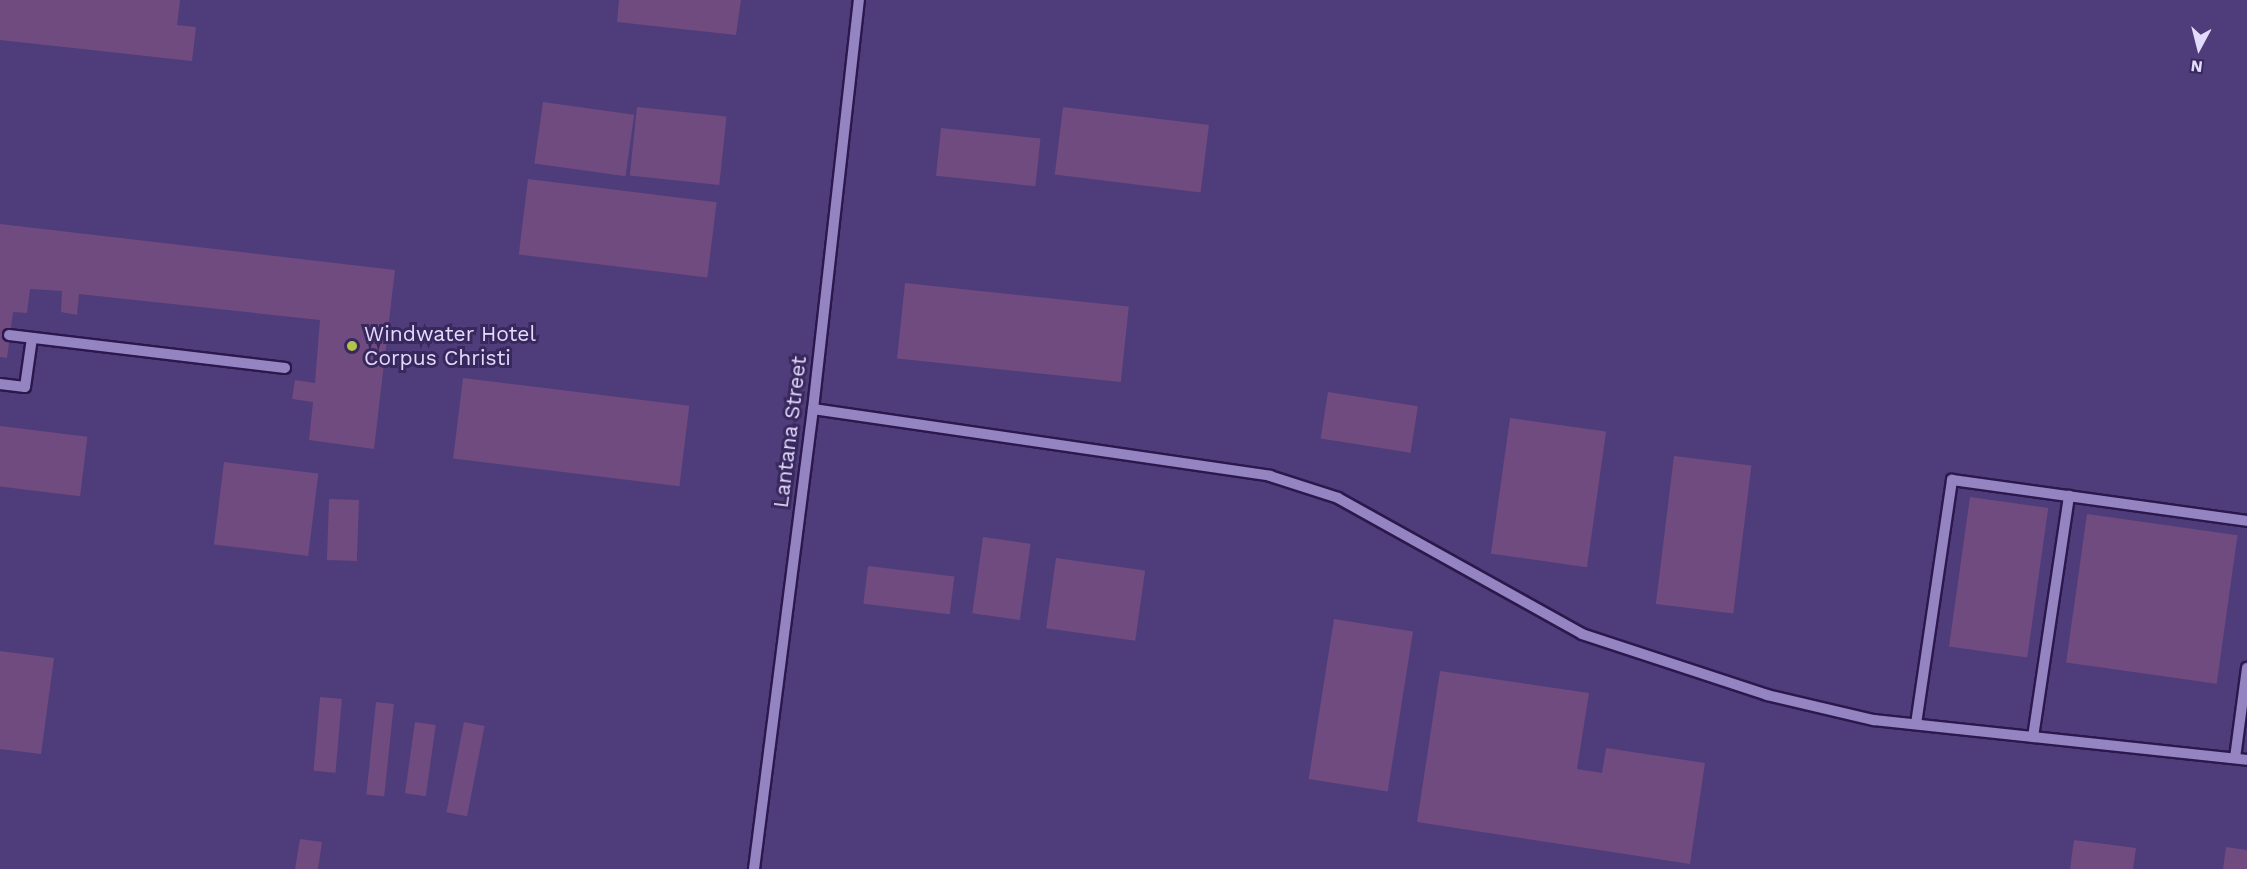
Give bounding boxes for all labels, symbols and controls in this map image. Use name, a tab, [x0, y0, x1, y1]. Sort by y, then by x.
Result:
north arrow	[2169, 18, 2229, 78]
text: N	[2190, 56, 2204, 77]
place label: Windwater Hotel Corpus Christi	[364, 321, 536, 371]
marker: Windwater Hotel Corpus Christi	[345, 339, 359, 353]
street label: Lantana Street	[768, 354, 812, 510]

